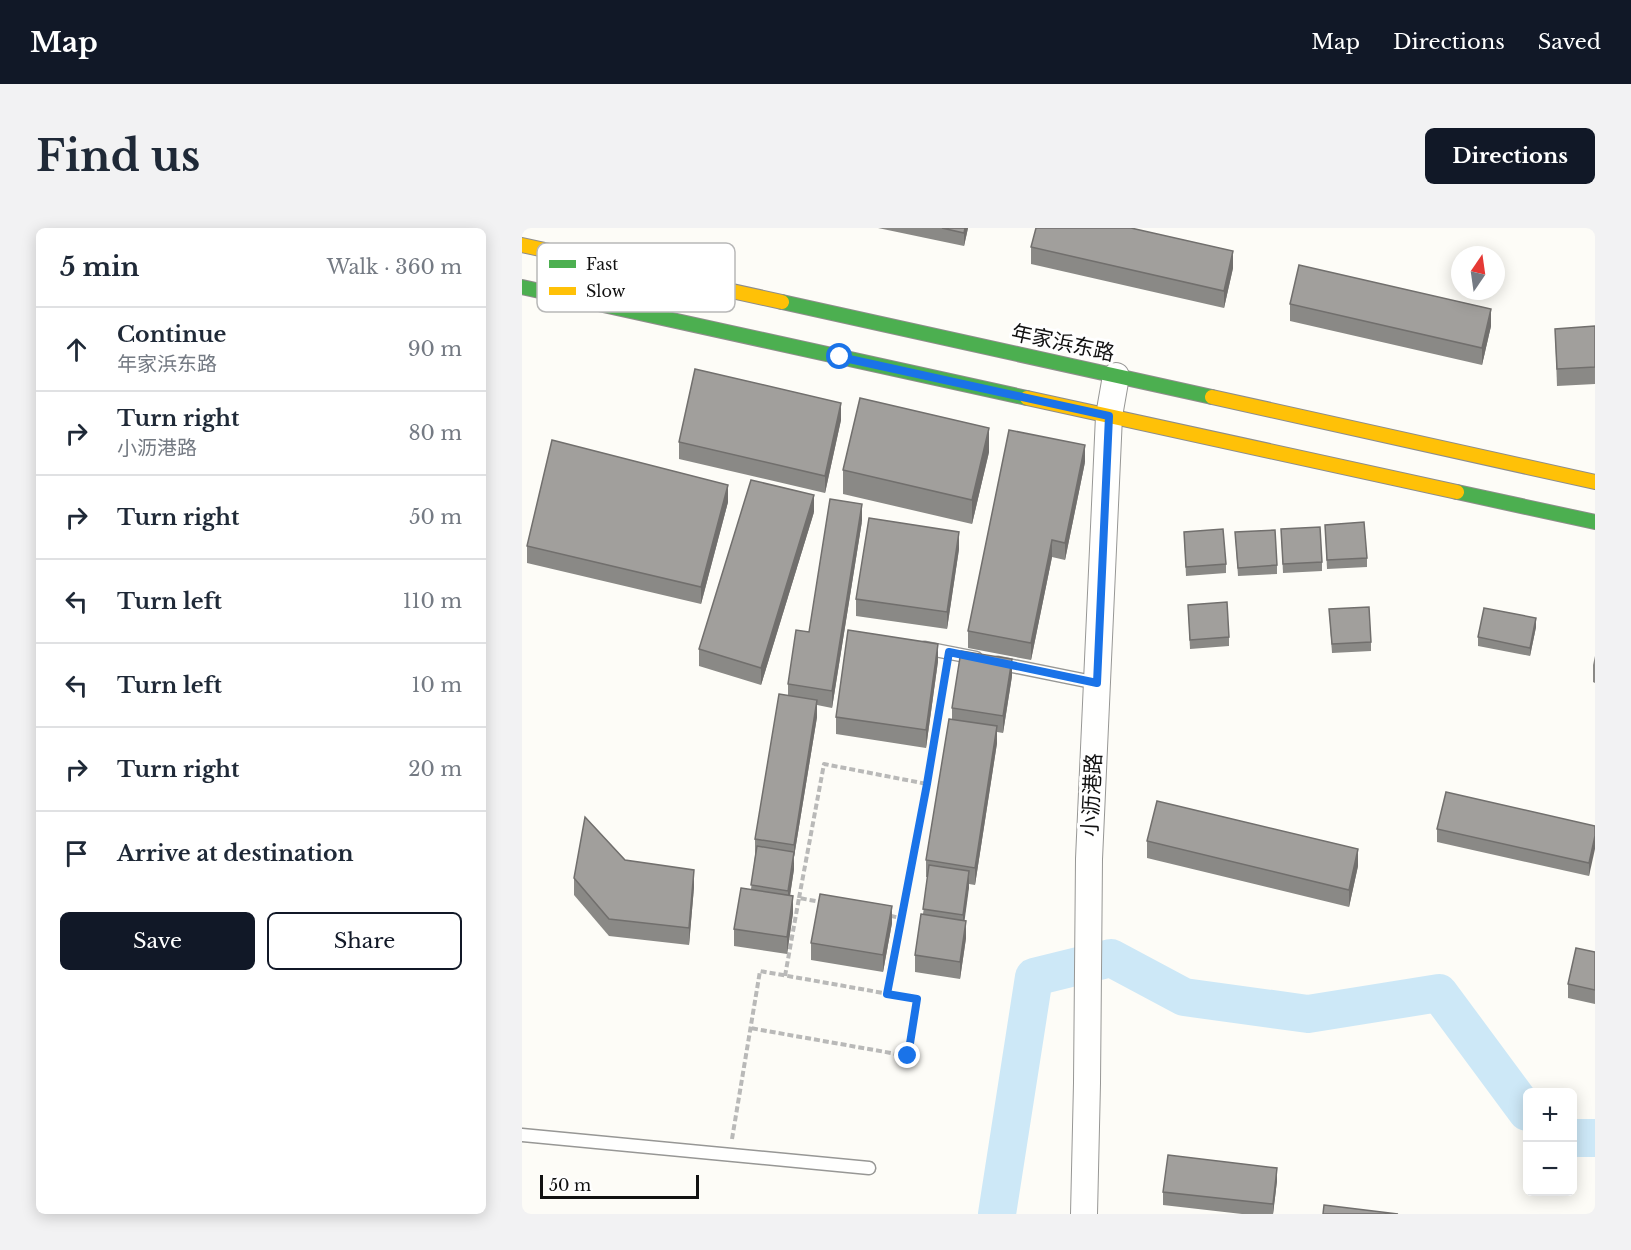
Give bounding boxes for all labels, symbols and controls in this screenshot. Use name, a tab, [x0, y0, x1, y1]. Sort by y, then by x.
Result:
text: Map	[30, 25, 98, 60]
text: Map	[1311, 29, 1360, 55]
text: Directions	[1393, 29, 1505, 55]
text: Saved	[1538, 29, 1601, 55]
button: Directions	[1425, 128, 1595, 184]
text: Find us	[36, 130, 200, 182]
legend	[537, 243, 735, 312]
north arrow	[1451, 246, 1505, 300]
text: 5 min	[60, 251, 139, 283]
text: Fast	[586, 254, 618, 274]
text: Walk · 360 m	[327, 255, 462, 279]
text: Slow	[586, 281, 626, 301]
street label: 年家浜东路	[1009, 319, 1117, 367]
text: Continue	[117, 321, 226, 348]
icon: ahead	[60, 333, 93, 366]
text: 90 m	[408, 337, 462, 361]
route start	[826, 343, 852, 369]
text: 年家浜东路	[117, 352, 217, 376]
text: Turn right	[117, 405, 239, 432]
icon: right	[60, 417, 93, 450]
text: 80 m	[408, 421, 462, 445]
text: 小沥港路	[117, 436, 197, 460]
icon: right	[60, 501, 93, 534]
text: Turn right	[117, 504, 239, 531]
text: 50 m	[409, 505, 462, 529]
icon: left	[60, 585, 93, 618]
text: Turn left	[117, 588, 222, 615]
text: 110 m	[403, 589, 462, 613]
icon: left	[60, 669, 93, 702]
text: Turn left	[117, 672, 222, 699]
text: 10 m	[412, 673, 462, 697]
street label: 小沥港路	[1077, 752, 1107, 838]
icon: right	[60, 753, 93, 786]
text: Turn right	[117, 756, 239, 783]
text: 20 m	[408, 757, 462, 781]
icon: arrive	[60, 837, 93, 870]
text: Arrive at destination	[117, 840, 354, 867]
button: Save	[60, 912, 255, 970]
button: Share	[267, 912, 462, 970]
route end	[894, 1042, 920, 1068]
map controls	[1523, 1088, 1577, 1196]
button: +	[1523, 1088, 1577, 1142]
button: −	[1523, 1142, 1577, 1196]
scale bar	[540, 1172, 699, 1200]
text: 50 m	[549, 1175, 591, 1195]

